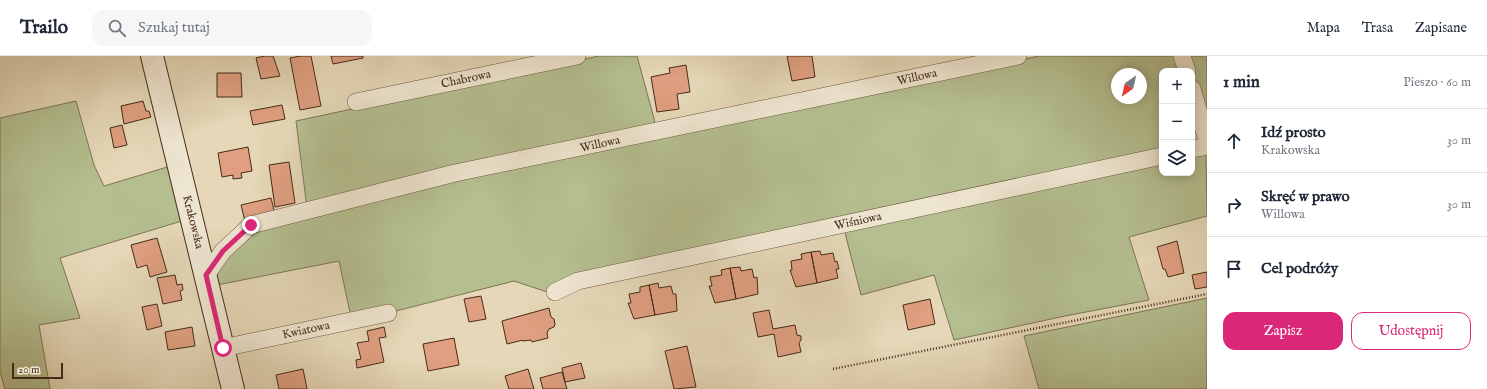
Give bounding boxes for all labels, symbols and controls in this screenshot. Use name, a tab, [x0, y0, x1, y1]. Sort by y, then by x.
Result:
search box	[92, 10, 372, 46]
text: Trailo	[20, 16, 68, 40]
icon: search	[106, 17, 128, 39]
text: Szukaj tutaj	[138, 18, 210, 37]
text: Mapa	[1307, 19, 1340, 37]
text: Trasa	[1362, 19, 1393, 37]
text: Zapisane	[1415, 19, 1467, 37]
street label: Willowa	[896, 65, 939, 89]
street label: Chabrowa	[440, 66, 493, 92]
north arrow	[1111, 68, 1147, 104]
map controls	[1159, 68, 1195, 176]
button: +	[1159, 68, 1195, 104]
text: 1 min	[1223, 72, 1260, 93]
text: Pieszo · 60 m	[1403, 74, 1471, 91]
button: −	[1159, 104, 1195, 140]
text: Idź prosto	[1261, 123, 1326, 142]
icon: ahead	[1223, 130, 1245, 152]
street label: Willowa	[579, 132, 622, 156]
text: 30 m	[1447, 132, 1471, 149]
button: layers	[1159, 140, 1195, 176]
text: Krakowska	[1261, 142, 1320, 159]
text: Skręć w prawo	[1261, 187, 1350, 206]
street label: Krakowska	[179, 194, 207, 251]
icon: right	[1223, 194, 1245, 216]
text: 30 m	[1447, 196, 1471, 213]
text: Willowa	[1261, 206, 1305, 223]
street label: Wiśniowa	[833, 209, 884, 233]
route end	[242, 216, 260, 234]
icon: arrive	[1223, 258, 1245, 280]
text: Cel podróży	[1261, 259, 1338, 278]
button: Zapisz	[1223, 312, 1343, 350]
button: Udostępnij	[1351, 312, 1471, 350]
street label: Kwiatowa	[281, 317, 332, 342]
route start	[214, 339, 232, 357]
scale bar	[12, 361, 63, 380]
text: 20 m	[18, 363, 39, 377]

